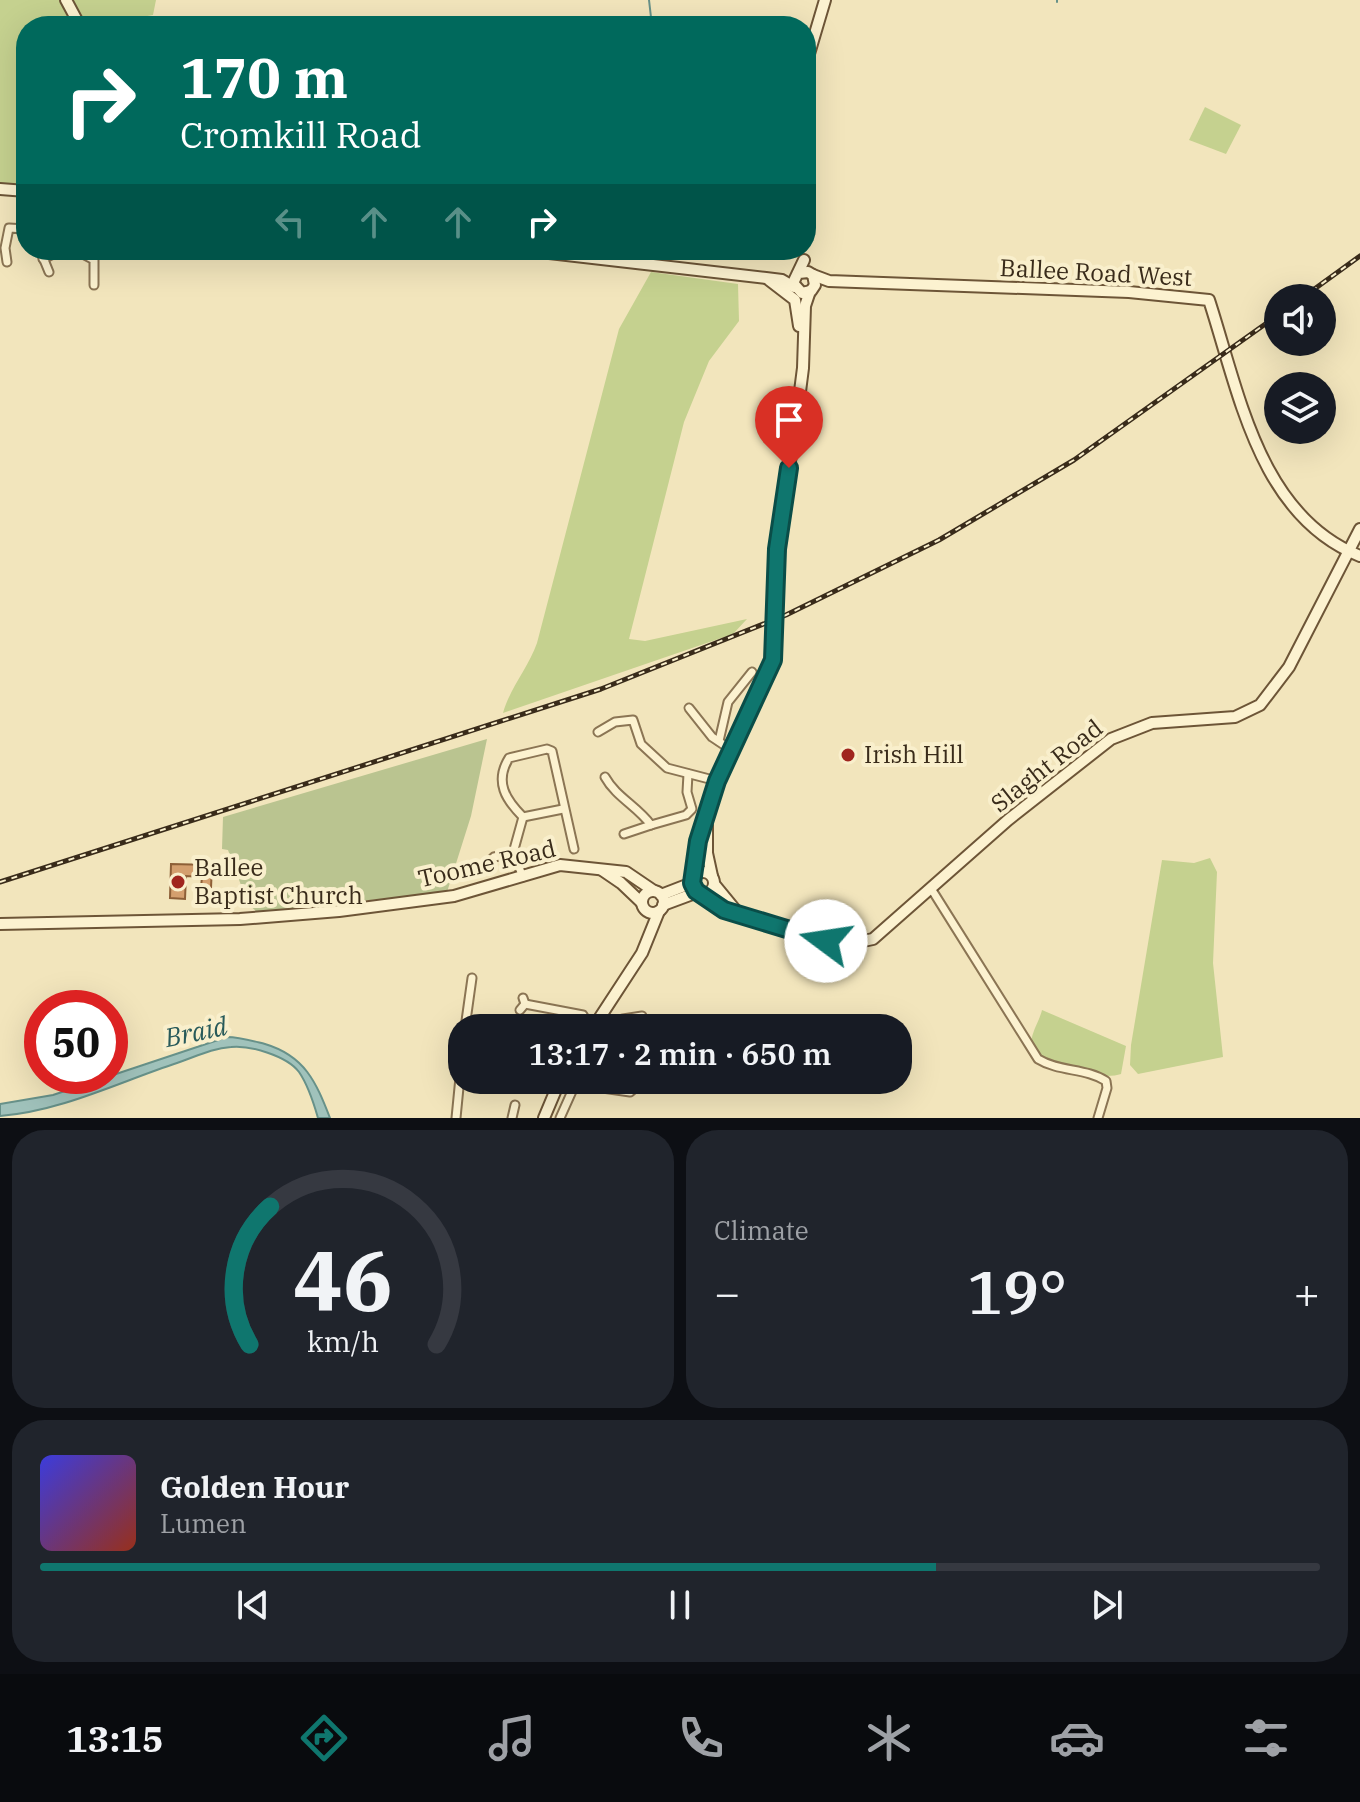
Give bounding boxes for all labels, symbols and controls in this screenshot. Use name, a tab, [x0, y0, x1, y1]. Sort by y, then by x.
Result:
text: 170 m	[180, 41, 348, 113]
icon: right	[48, 48, 152, 152]
text: Cromkill Road	[180, 111, 422, 158]
icon: left	[268, 200, 312, 244]
icon: ahead	[352, 200, 396, 244]
icon: ahead	[436, 200, 480, 244]
icon: right	[520, 200, 564, 244]
street label: Ballee Road West	[999, 251, 1193, 293]
map controls	[1264, 284, 1336, 444]
button: sound	[1264, 284, 1336, 356]
button: layers	[1264, 372, 1336, 444]
pin	[755, 386, 823, 468]
icon: arrive	[767, 398, 811, 442]
street label: Slaght Road	[984, 711, 1109, 819]
place label: Irish Hill	[864, 738, 964, 770]
marker: Irish Hill	[839, 746, 857, 764]
street label: Toome Road	[415, 832, 559, 894]
place label: Ballee Baptist Church	[194, 851, 363, 911]
marker: Ballee Baptist Church	[169, 873, 187, 891]
position arrow	[784, 899, 868, 983]
speed limit sign: 50	[24, 990, 128, 1094]
water label: Braid	[160, 1008, 231, 1054]
text: 13:17 · 2 min · 650 m	[529, 1034, 831, 1073]
text: Climate	[714, 1213, 809, 1247]
text: 46	[293, 1226, 393, 1334]
text: 19°	[967, 1252, 1067, 1331]
text: −	[714, 1264, 740, 1321]
text: +	[1294, 1264, 1320, 1321]
text: km/h	[307, 1323, 379, 1360]
text: Golden Hour	[160, 1467, 349, 1506]
text: Lumen	[160, 1506, 247, 1540]
icon: previous	[231, 1583, 275, 1627]
icon: pause	[658, 1583, 702, 1627]
icon: next	[1085, 1583, 1129, 1627]
icon: directions	[296, 1710, 352, 1766]
icon: music	[484, 1710, 540, 1766]
icon: phone	[673, 1710, 729, 1766]
icon: climate	[861, 1710, 917, 1766]
icon: car	[1049, 1710, 1105, 1766]
icon: filters	[1238, 1710, 1294, 1766]
text: 13:15	[66, 1715, 164, 1762]

